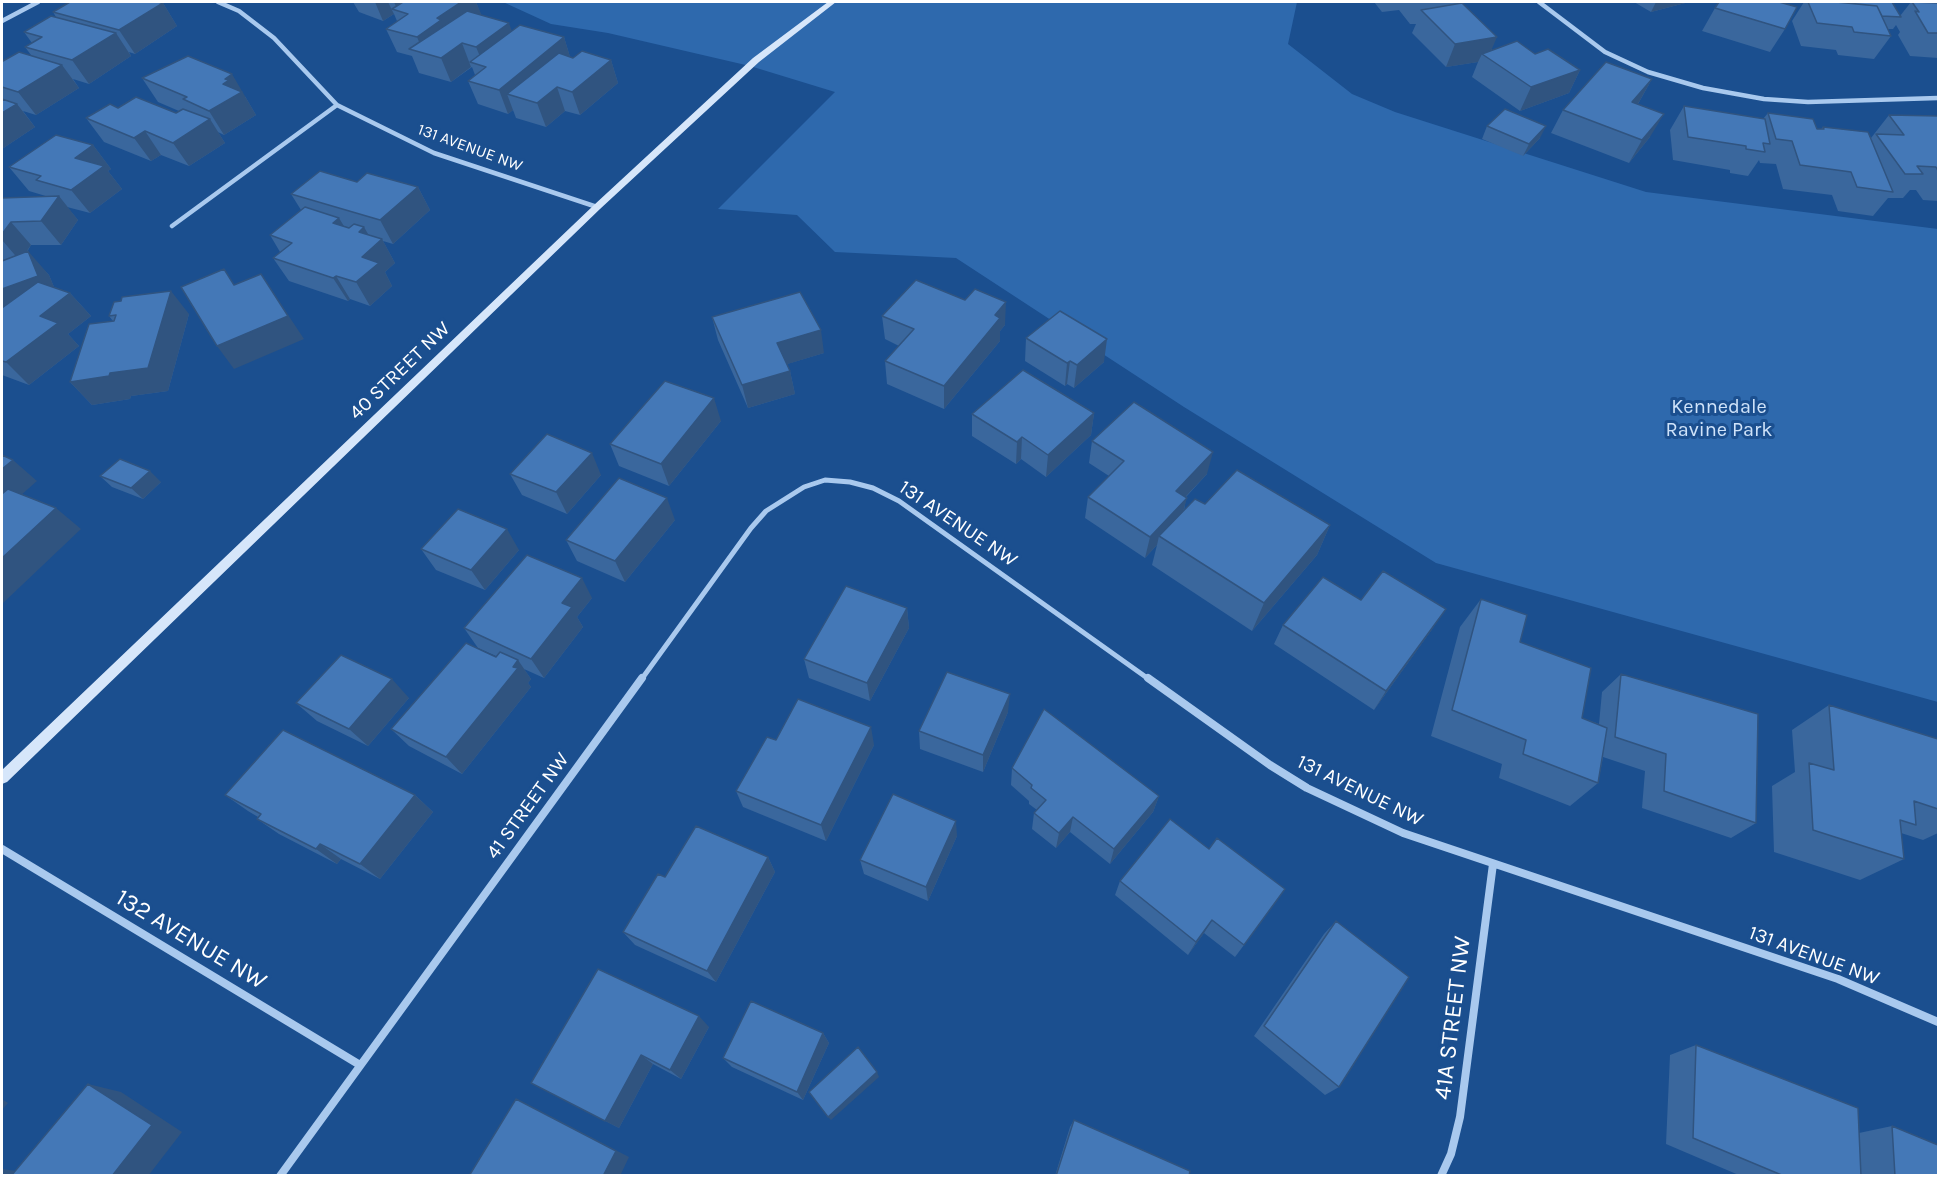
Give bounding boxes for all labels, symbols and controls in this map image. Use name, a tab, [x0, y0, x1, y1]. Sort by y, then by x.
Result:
street label: 131 AVENUE NW	[415, 120, 525, 176]
street label: 40 STREET NW	[345, 317, 455, 425]
park label: Kennedale Ravine Park	[1666, 395, 1772, 442]
street label: 131 AVENUE NW	[894, 476, 1022, 572]
street label: 41 STREET NW	[481, 748, 575, 864]
street label: 131 AVENUE NW	[1293, 750, 1427, 832]
street label: 132 AVENUE NW	[110, 884, 272, 996]
street label: 131 AVENUE NW	[1745, 921, 1883, 991]
street label: 41A STREET NW	[1429, 935, 1477, 1101]

